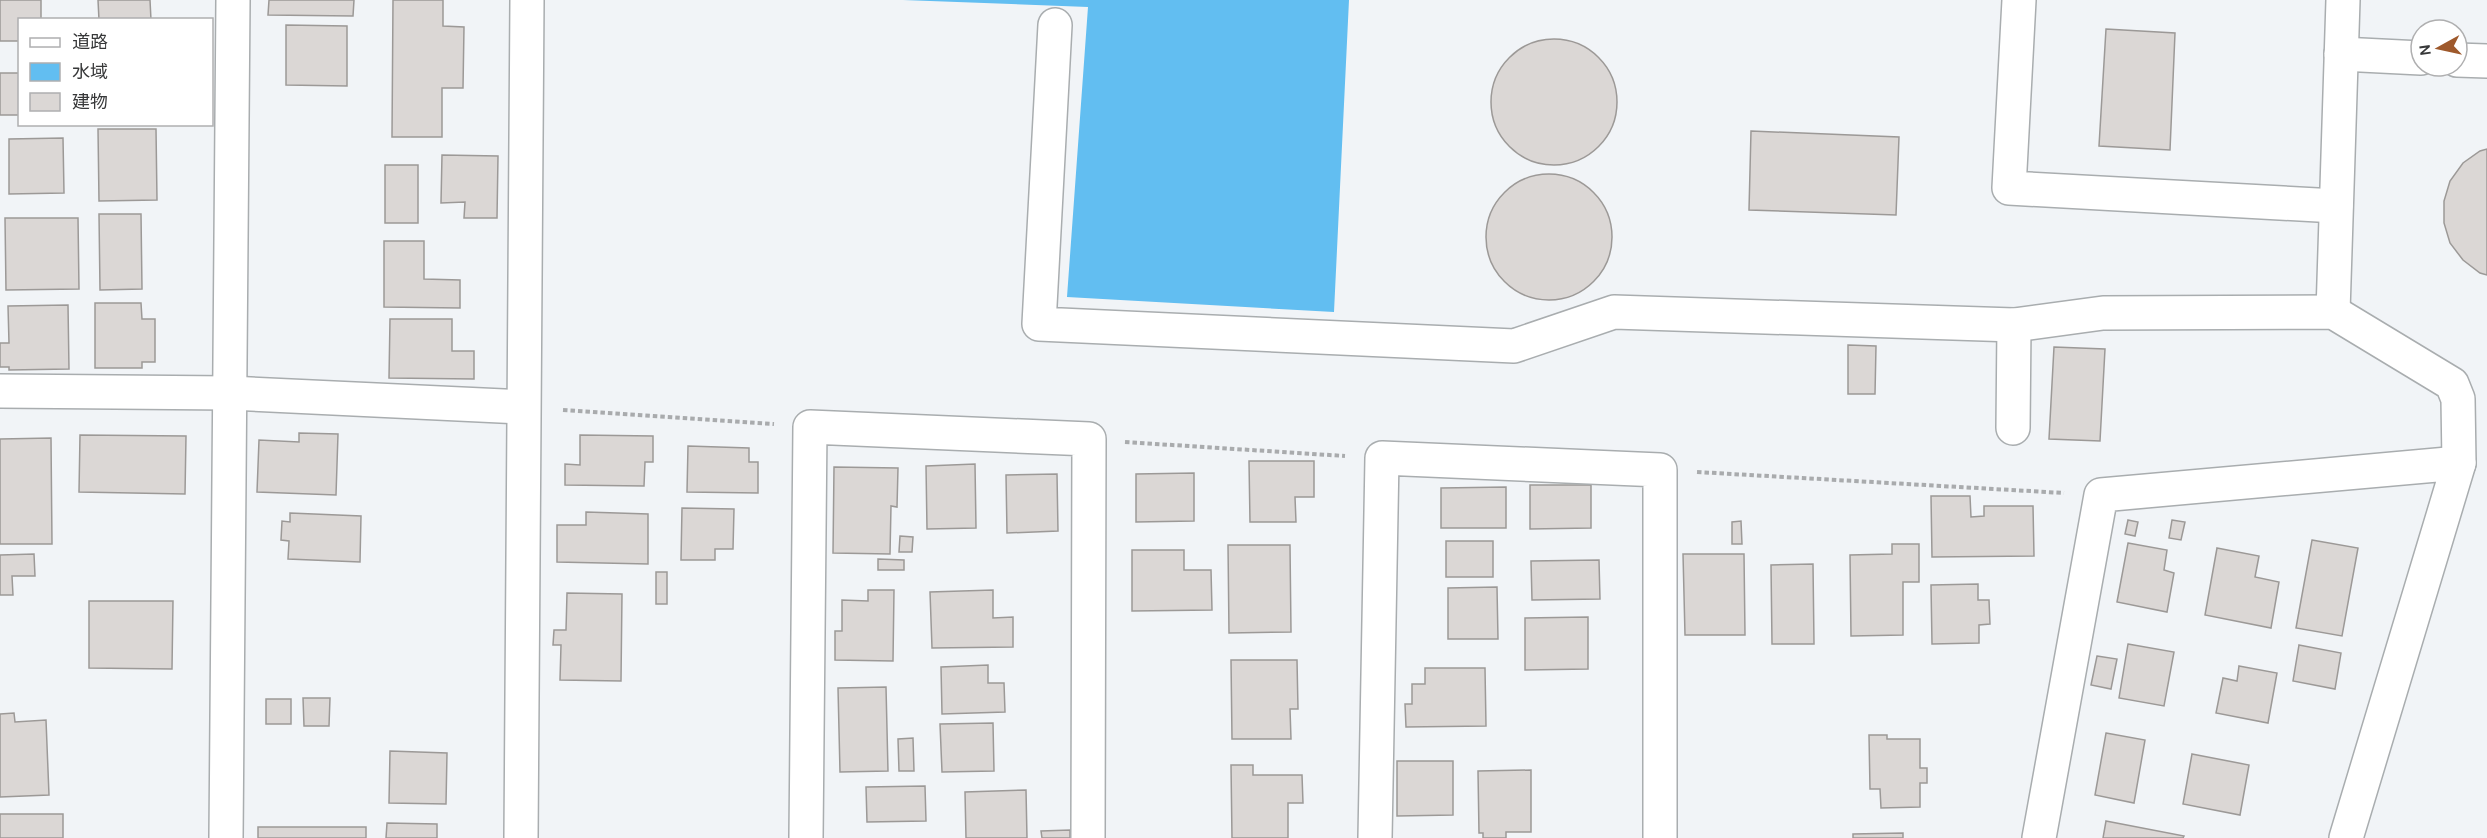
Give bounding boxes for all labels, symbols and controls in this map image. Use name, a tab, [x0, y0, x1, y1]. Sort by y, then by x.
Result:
legend	[18, 18, 213, 126]
north arrow	[2409, 18, 2469, 78]
text: 道路	[72, 31, 108, 53]
text: N	[2414, 43, 2435, 57]
text: 水域	[72, 61, 108, 83]
text: 建物	[72, 91, 108, 113]

